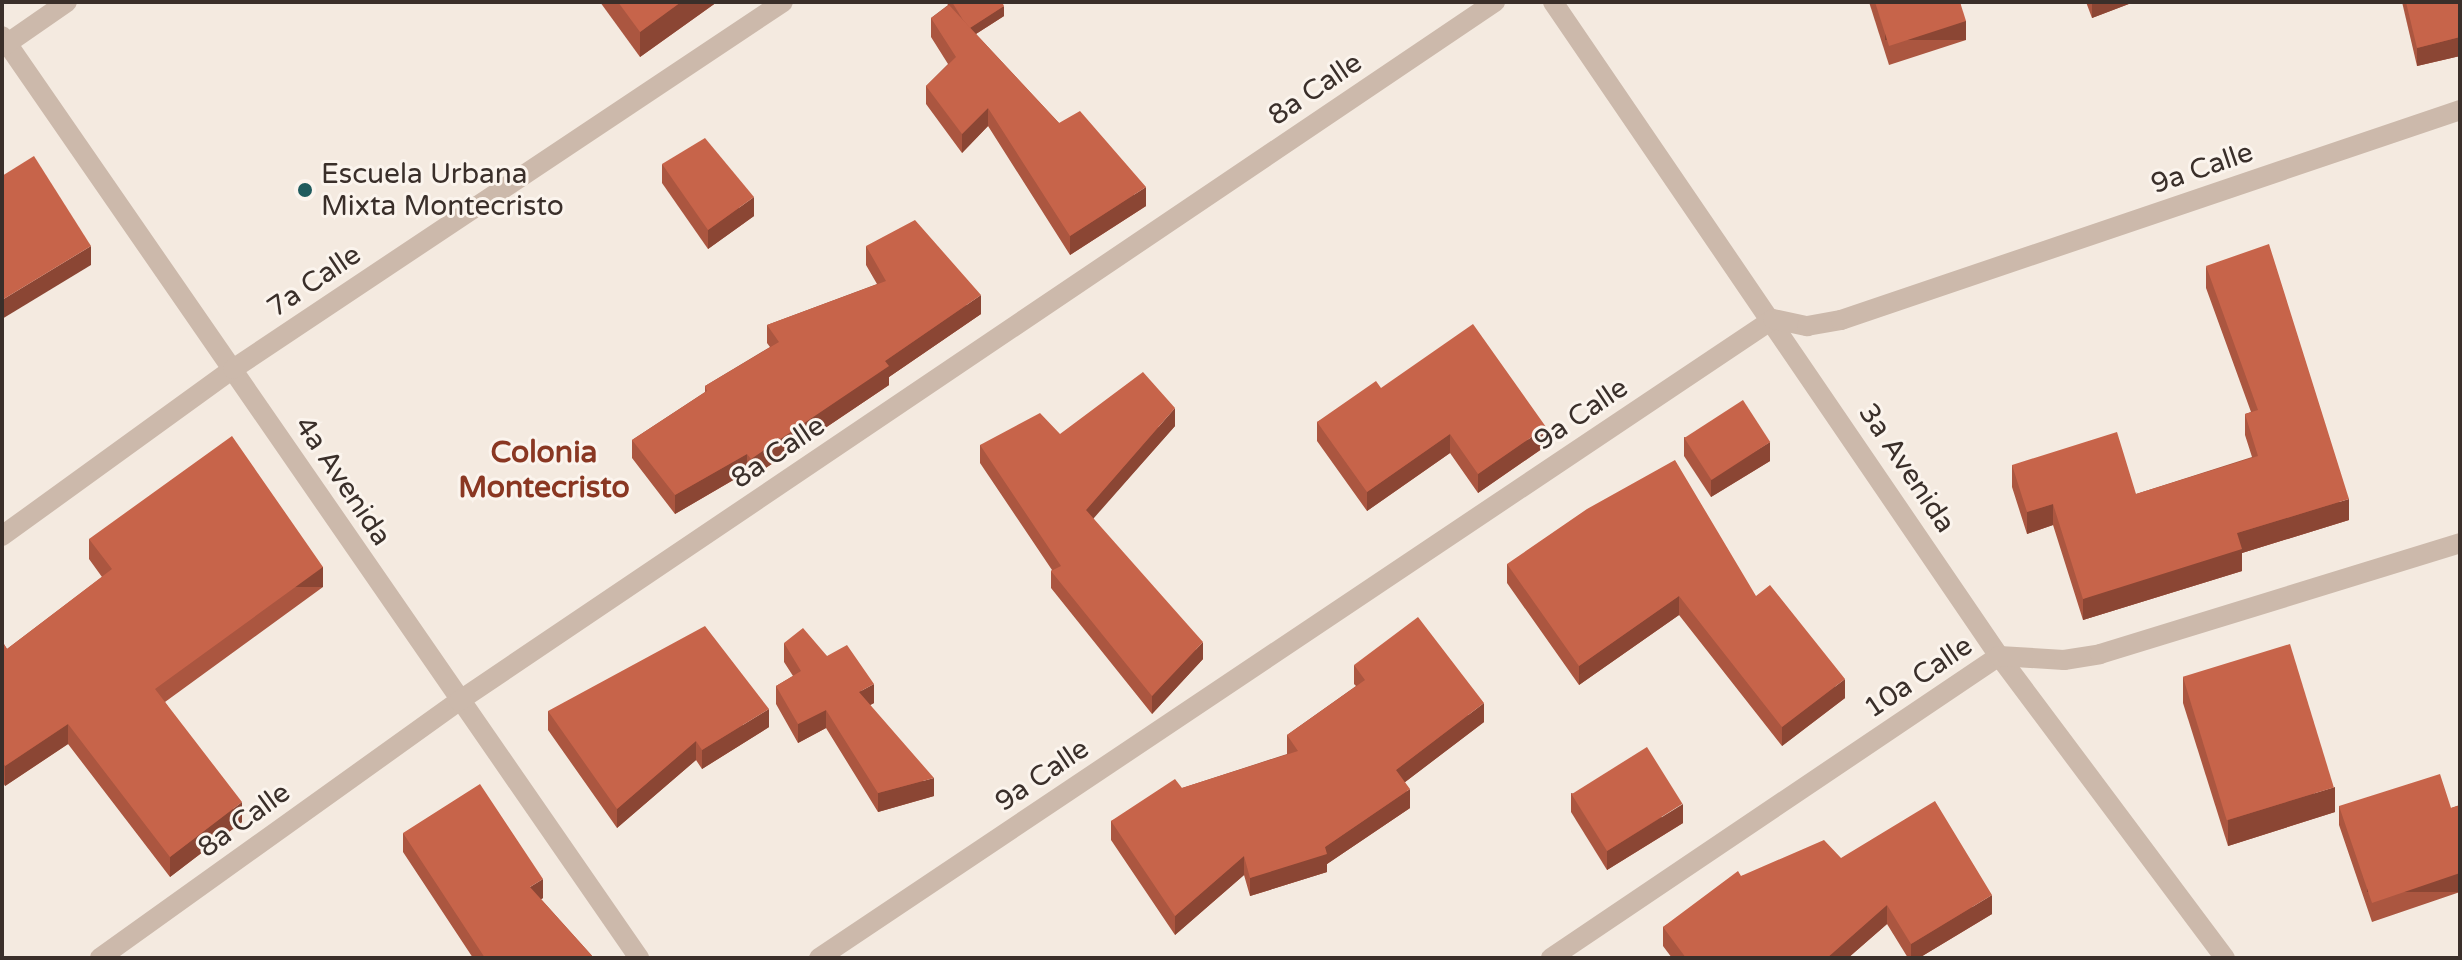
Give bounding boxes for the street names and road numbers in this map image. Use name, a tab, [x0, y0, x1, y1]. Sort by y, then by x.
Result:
street label: 8a Calle	[1262, 46, 1368, 132]
street label: 9a Calle	[2147, 135, 2257, 201]
street label: 7a Calle	[261, 238, 367, 324]
street label: 9a Calle	[1528, 371, 1634, 457]
street label: 3a Avenida	[1852, 397, 1962, 539]
street label: 8a Calle	[725, 409, 831, 495]
street label: 4a Avenida	[288, 410, 398, 552]
street label: 10a Calle	[1858, 629, 1978, 725]
street label: 9a Calle	[989, 732, 1095, 818]
street label: 8a Calle	[191, 775, 297, 865]

